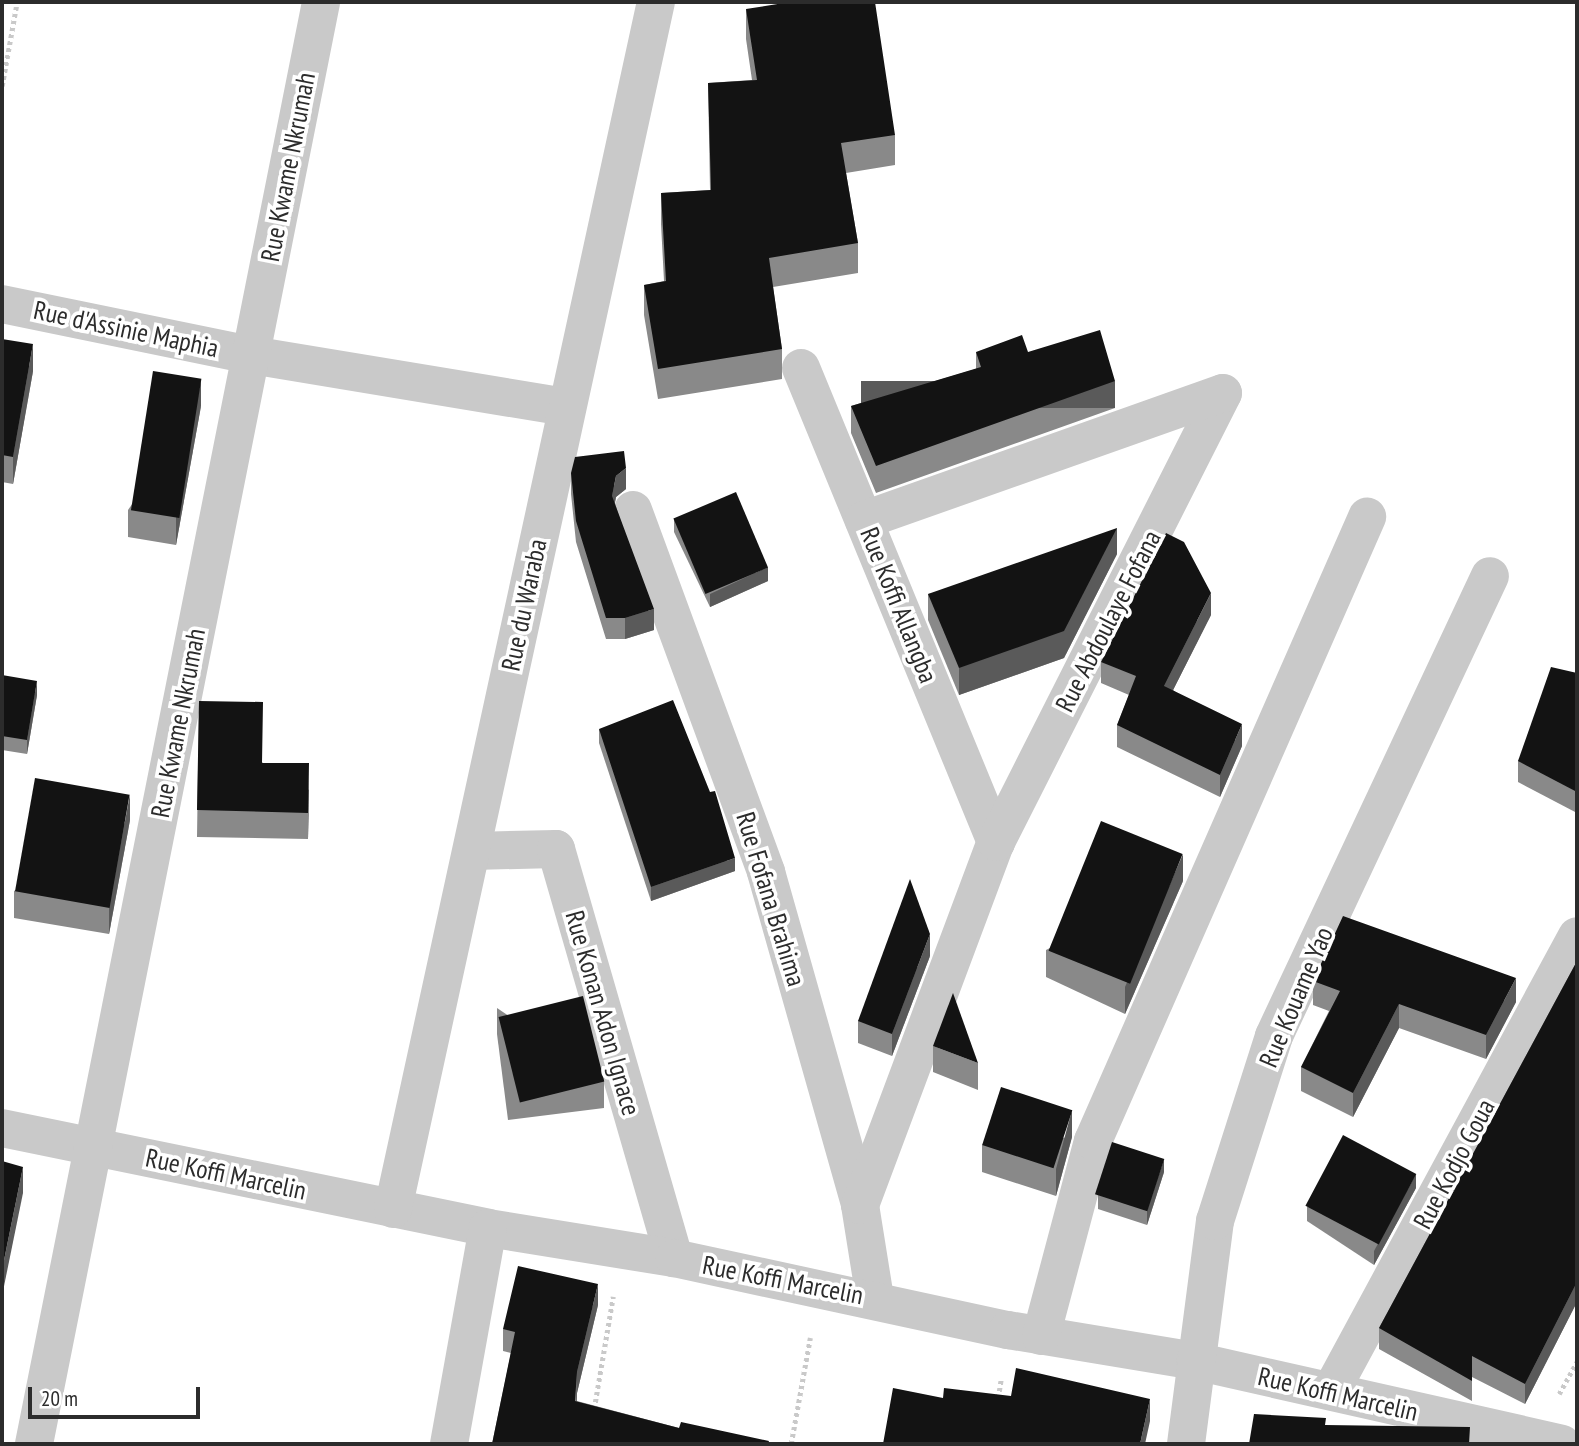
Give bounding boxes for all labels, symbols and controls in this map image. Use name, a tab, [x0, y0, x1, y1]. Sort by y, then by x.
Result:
street label: Rue Kwame Nkrumah	[254, 70, 322, 264]
street label: Rue d'Assinie Maphia	[31, 294, 221, 364]
street label: Rue Koffi Allangba	[854, 522, 944, 688]
street label: Rue Abdoulaye Fofana	[1049, 525, 1167, 717]
street label: Rue du Waraba	[495, 536, 553, 674]
street label: Rue Kwame Nkrumah	[144, 626, 212, 820]
street label: Rue Fofana Brahima	[730, 808, 812, 990]
street label: Rue Konan Adon Ignace	[559, 907, 647, 1119]
street label: Rue Kouame Yao	[1252, 922, 1340, 1072]
street label: Rue Kodjo Goua	[1407, 1094, 1501, 1234]
street label: Rue Koffi Marcelin	[143, 1142, 309, 1206]
street label: Rue Koffi Marcelin	[700, 1249, 866, 1311]
street label: Rue Koffi Marcelin	[1255, 1360, 1421, 1428]
scale bar	[32, 1372, 203, 1416]
text: 20 m	[41, 1385, 78, 1412]

